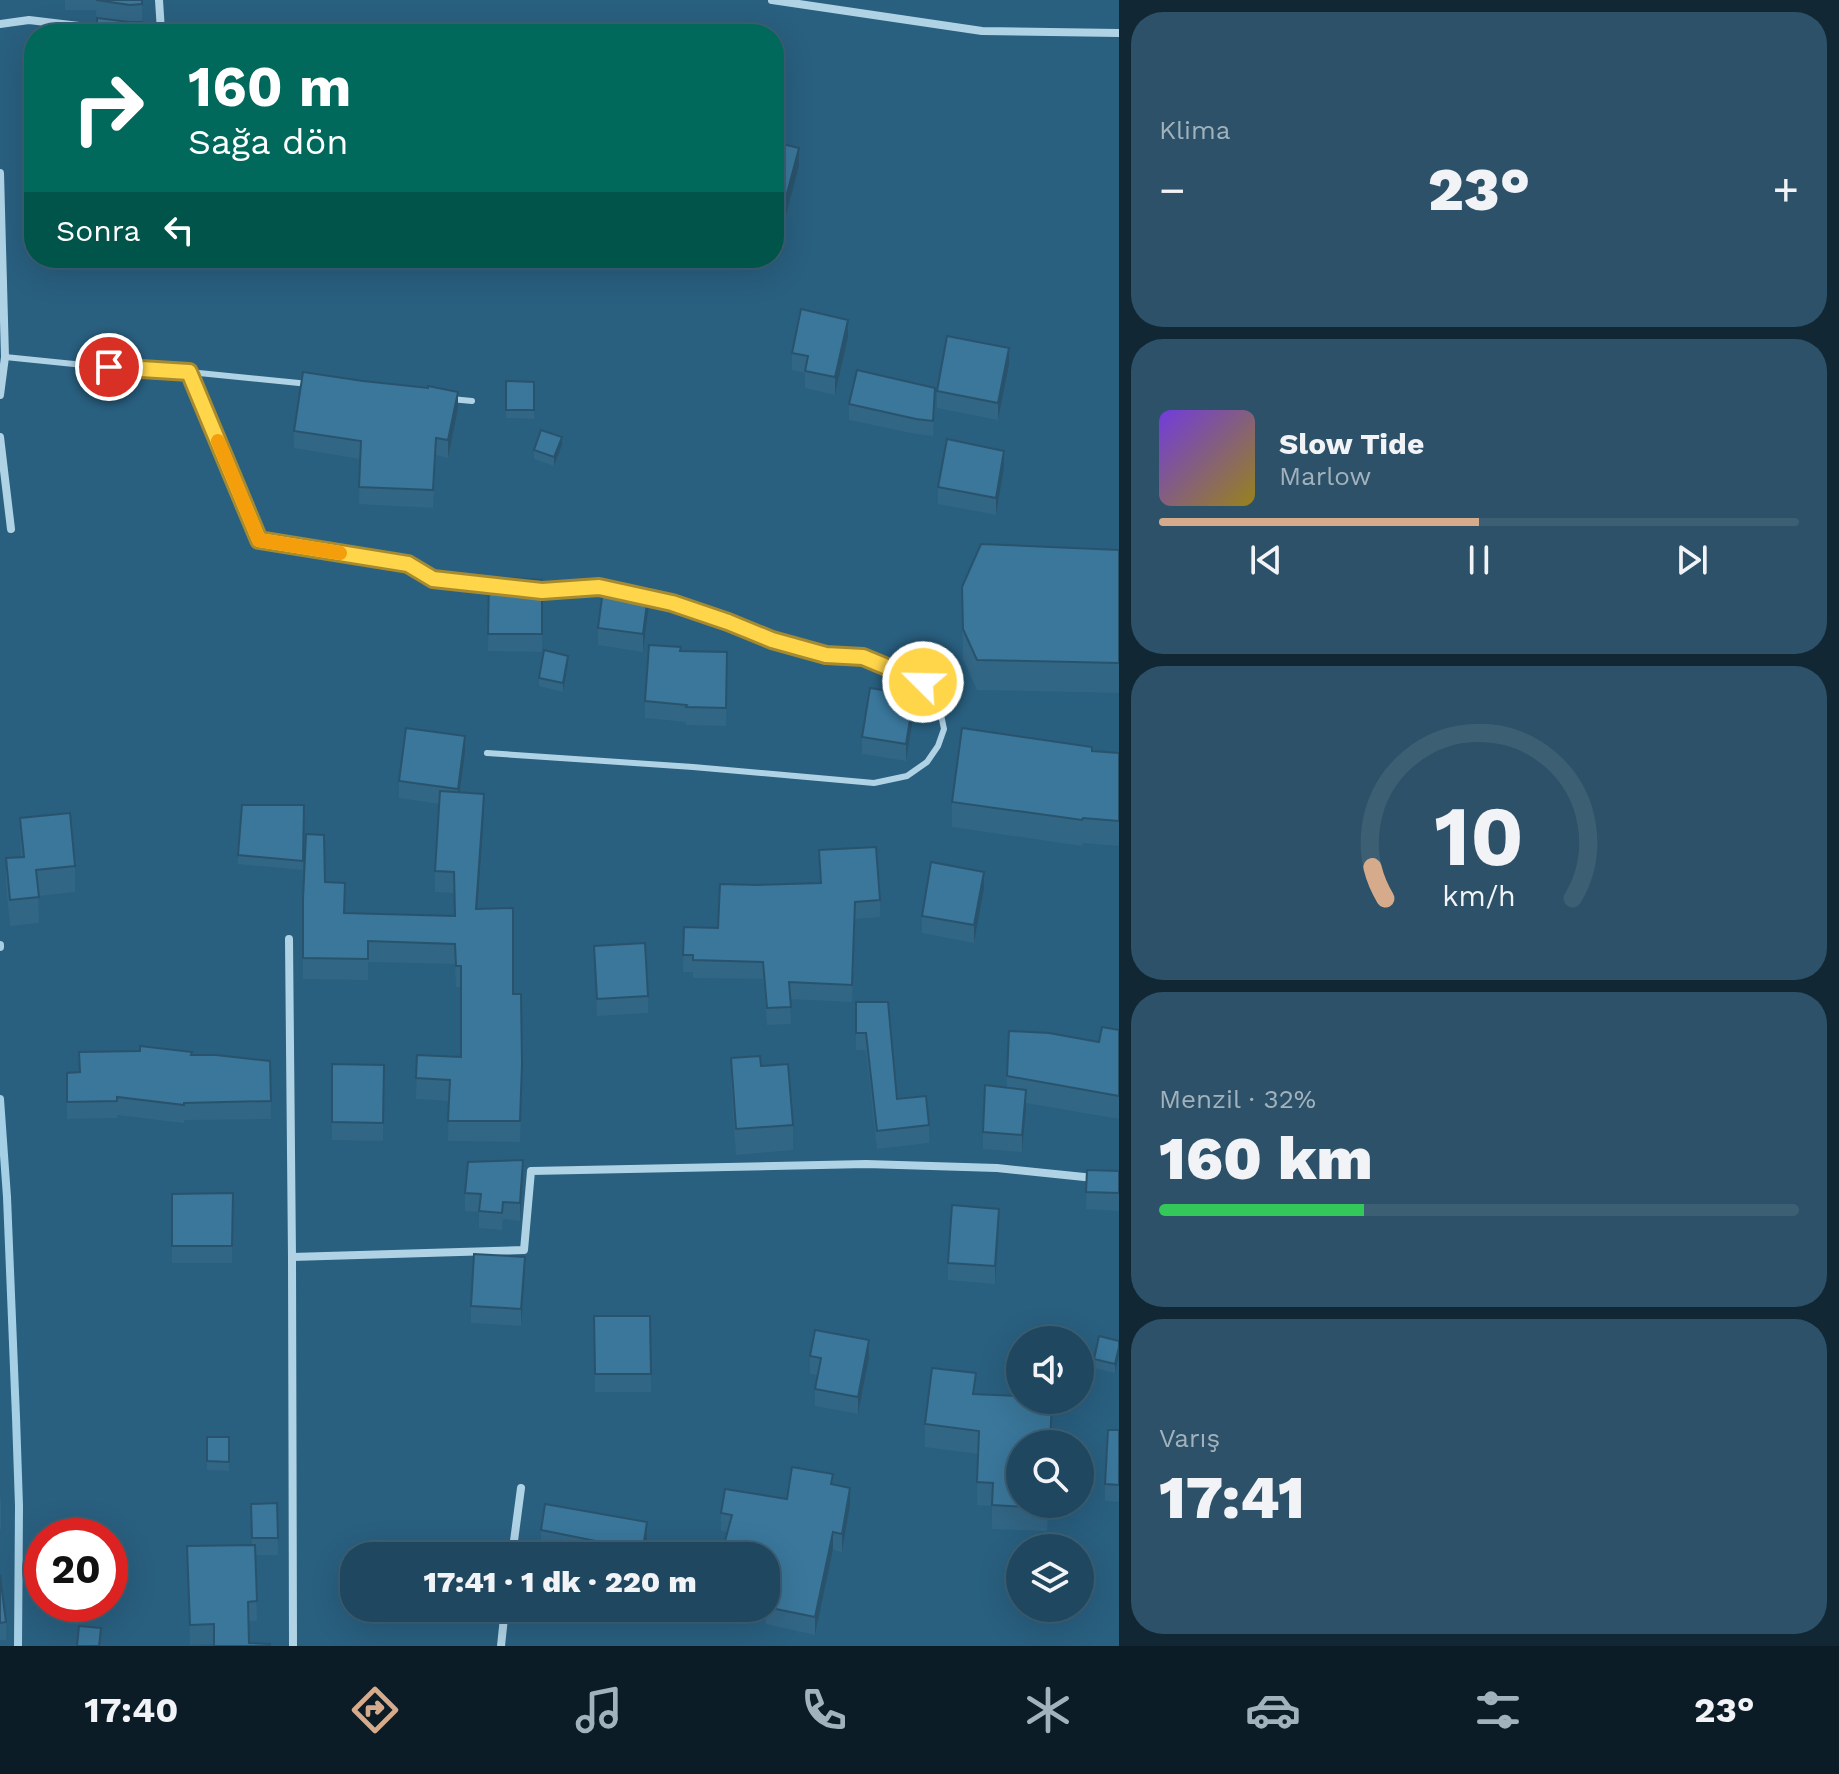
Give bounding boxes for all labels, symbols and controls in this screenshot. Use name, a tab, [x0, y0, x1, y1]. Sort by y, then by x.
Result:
text: 160 m	[188, 54, 351, 120]
icon: right	[56, 56, 160, 160]
text: Klima	[1159, 115, 1230, 145]
text: Sağa dön	[188, 121, 349, 163]
text: 23°	[1428, 154, 1530, 225]
text: −	[1159, 164, 1186, 216]
text: +	[1772, 164, 1799, 216]
icon: left	[157, 208, 201, 252]
text: Sonra	[56, 213, 141, 248]
pin	[75, 333, 143, 401]
icon: arrive	[87, 345, 131, 389]
text: Slow Tide	[1279, 426, 1424, 461]
text: Marlow	[1279, 461, 1371, 491]
icon: previous	[1244, 538, 1288, 582]
icon: pause	[1457, 538, 1501, 582]
icon: next	[1670, 538, 1714, 582]
position arrow	[881, 640, 965, 724]
text: 10	[1434, 788, 1524, 885]
text: km/h	[1442, 879, 1516, 913]
text: Menzil · 32%	[1159, 1084, 1316, 1114]
text: 160 km	[1159, 1123, 1373, 1194]
map controls	[1006, 1326, 1094, 1622]
button: sound	[1006, 1326, 1094, 1414]
text: Varış	[1159, 1423, 1220, 1453]
button: search	[1006, 1430, 1094, 1518]
text: 17:41	[1159, 1462, 1305, 1533]
speed limit sign: 20	[24, 1518, 128, 1622]
button: layers	[1006, 1534, 1094, 1622]
text: 17:41 · 1 dk · 220 m	[423, 1564, 697, 1599]
icon: directions	[347, 1682, 403, 1738]
icon: music	[571, 1682, 627, 1738]
icon: phone	[796, 1682, 852, 1738]
icon: climate	[1020, 1682, 1076, 1738]
icon: car	[1245, 1682, 1301, 1738]
icon: filters	[1470, 1682, 1526, 1738]
text: 17:40	[84, 1689, 178, 1731]
text: 23°	[1694, 1689, 1755, 1731]

